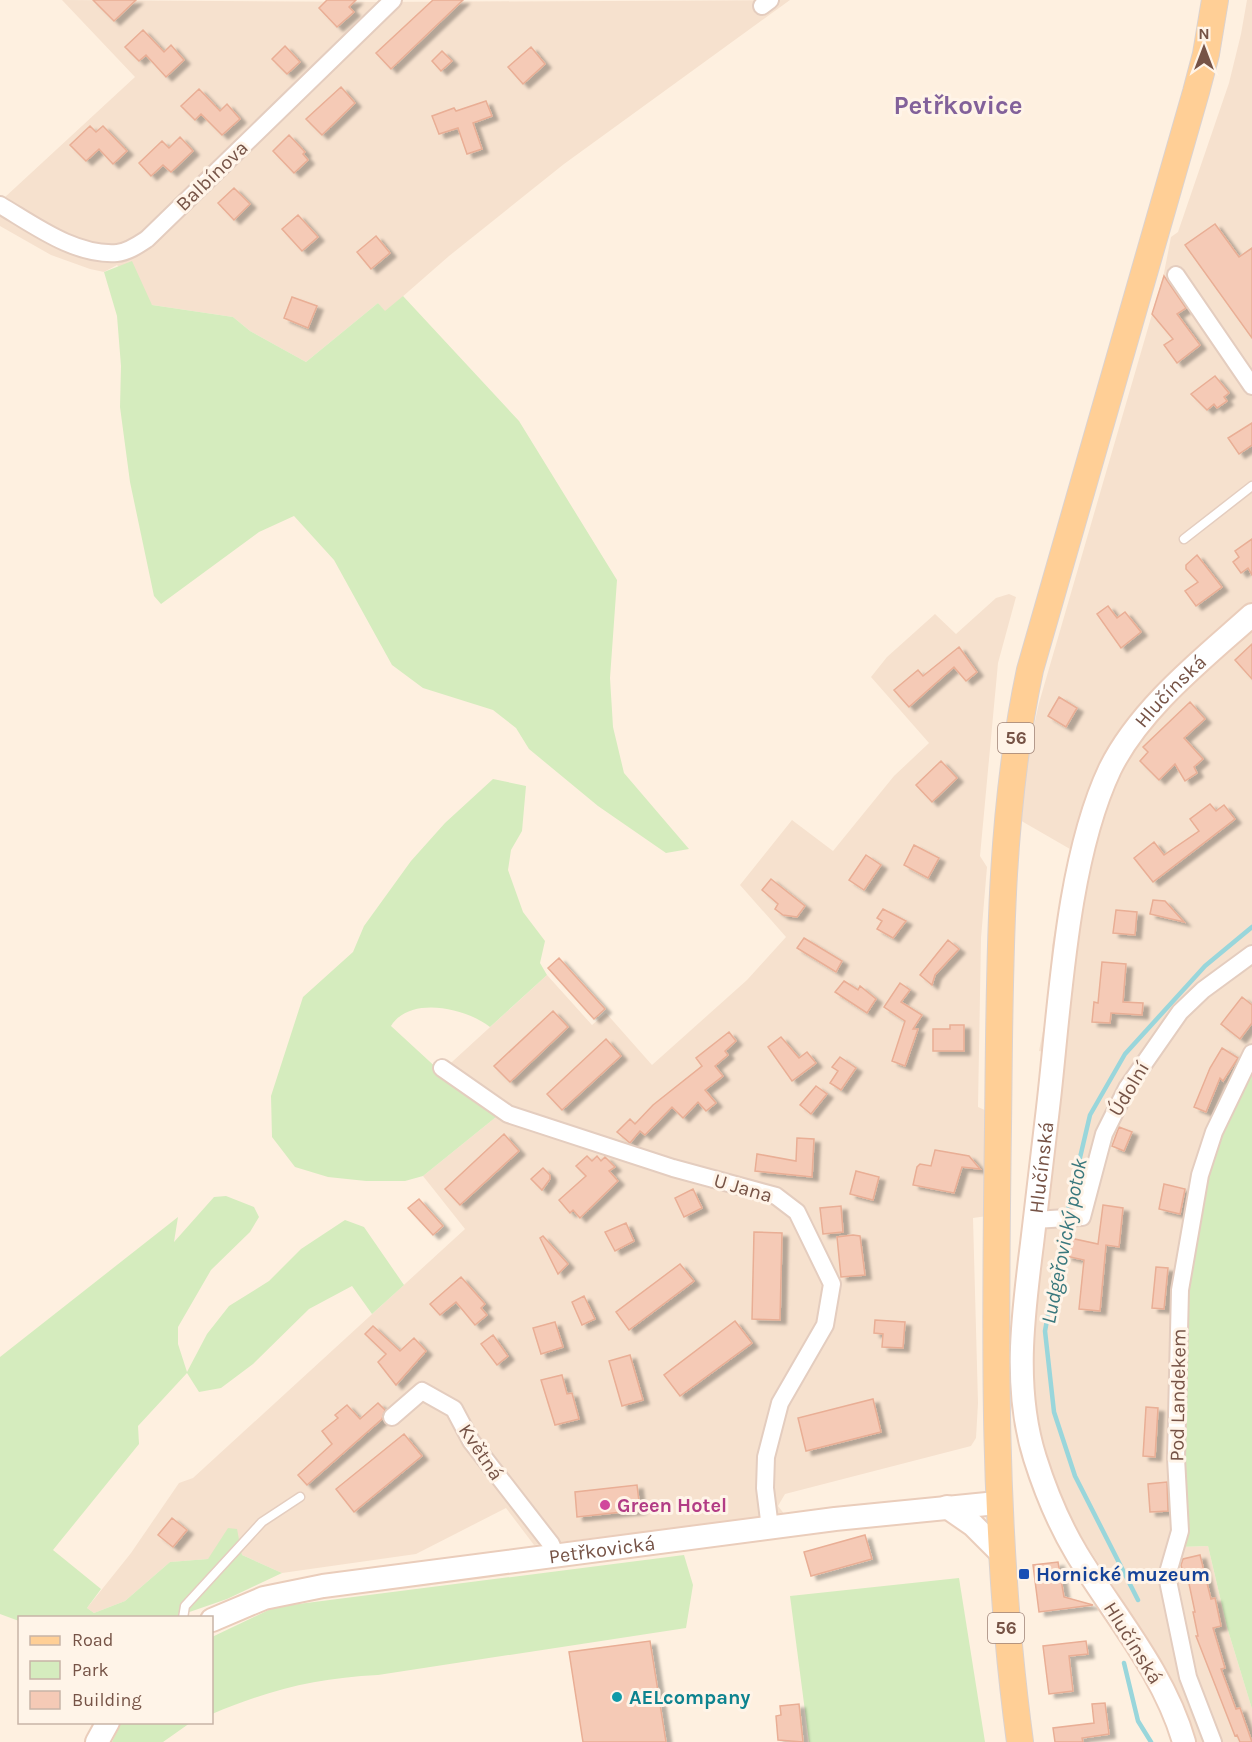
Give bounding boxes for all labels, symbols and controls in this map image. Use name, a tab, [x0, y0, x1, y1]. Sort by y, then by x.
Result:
north arrow	[1174, 18, 1234, 78]
text: N	[1198, 24, 1210, 43]
district label: Petřkovice	[894, 90, 1023, 121]
street label: Balbínova	[171, 136, 253, 216]
street label: Hlučínská	[1130, 650, 1211, 732]
road number: 56	[998, 723, 1034, 753]
street label: Údolní	[1103, 1057, 1154, 1120]
street label: Hlučínská	[1024, 1120, 1058, 1215]
water label: Ludgeřovický potok	[1036, 1156, 1092, 1326]
street label: U Jana	[711, 1169, 775, 1207]
street label: Pod Landekem	[1165, 1328, 1191, 1462]
street label: Květná	[454, 1419, 508, 1485]
place label: Green Hotel	[617, 1494, 727, 1517]
marker: Green Hotel	[598, 1498, 612, 1512]
street label: Petřkovická	[547, 1531, 656, 1568]
place label: Hornické muzeum	[1036, 1563, 1210, 1586]
marker: Hornické muzeum	[1017, 1567, 1031, 1581]
street label: Hlučínská	[1099, 1598, 1167, 1688]
road number: 56	[988, 1613, 1024, 1643]
legend	[18, 1616, 213, 1724]
text: Road	[72, 1629, 113, 1651]
text: Park	[72, 1659, 109, 1681]
place label: AELcompany	[629, 1686, 750, 1709]
text: Building	[72, 1689, 142, 1711]
marker: AELcompany	[610, 1690, 624, 1704]

